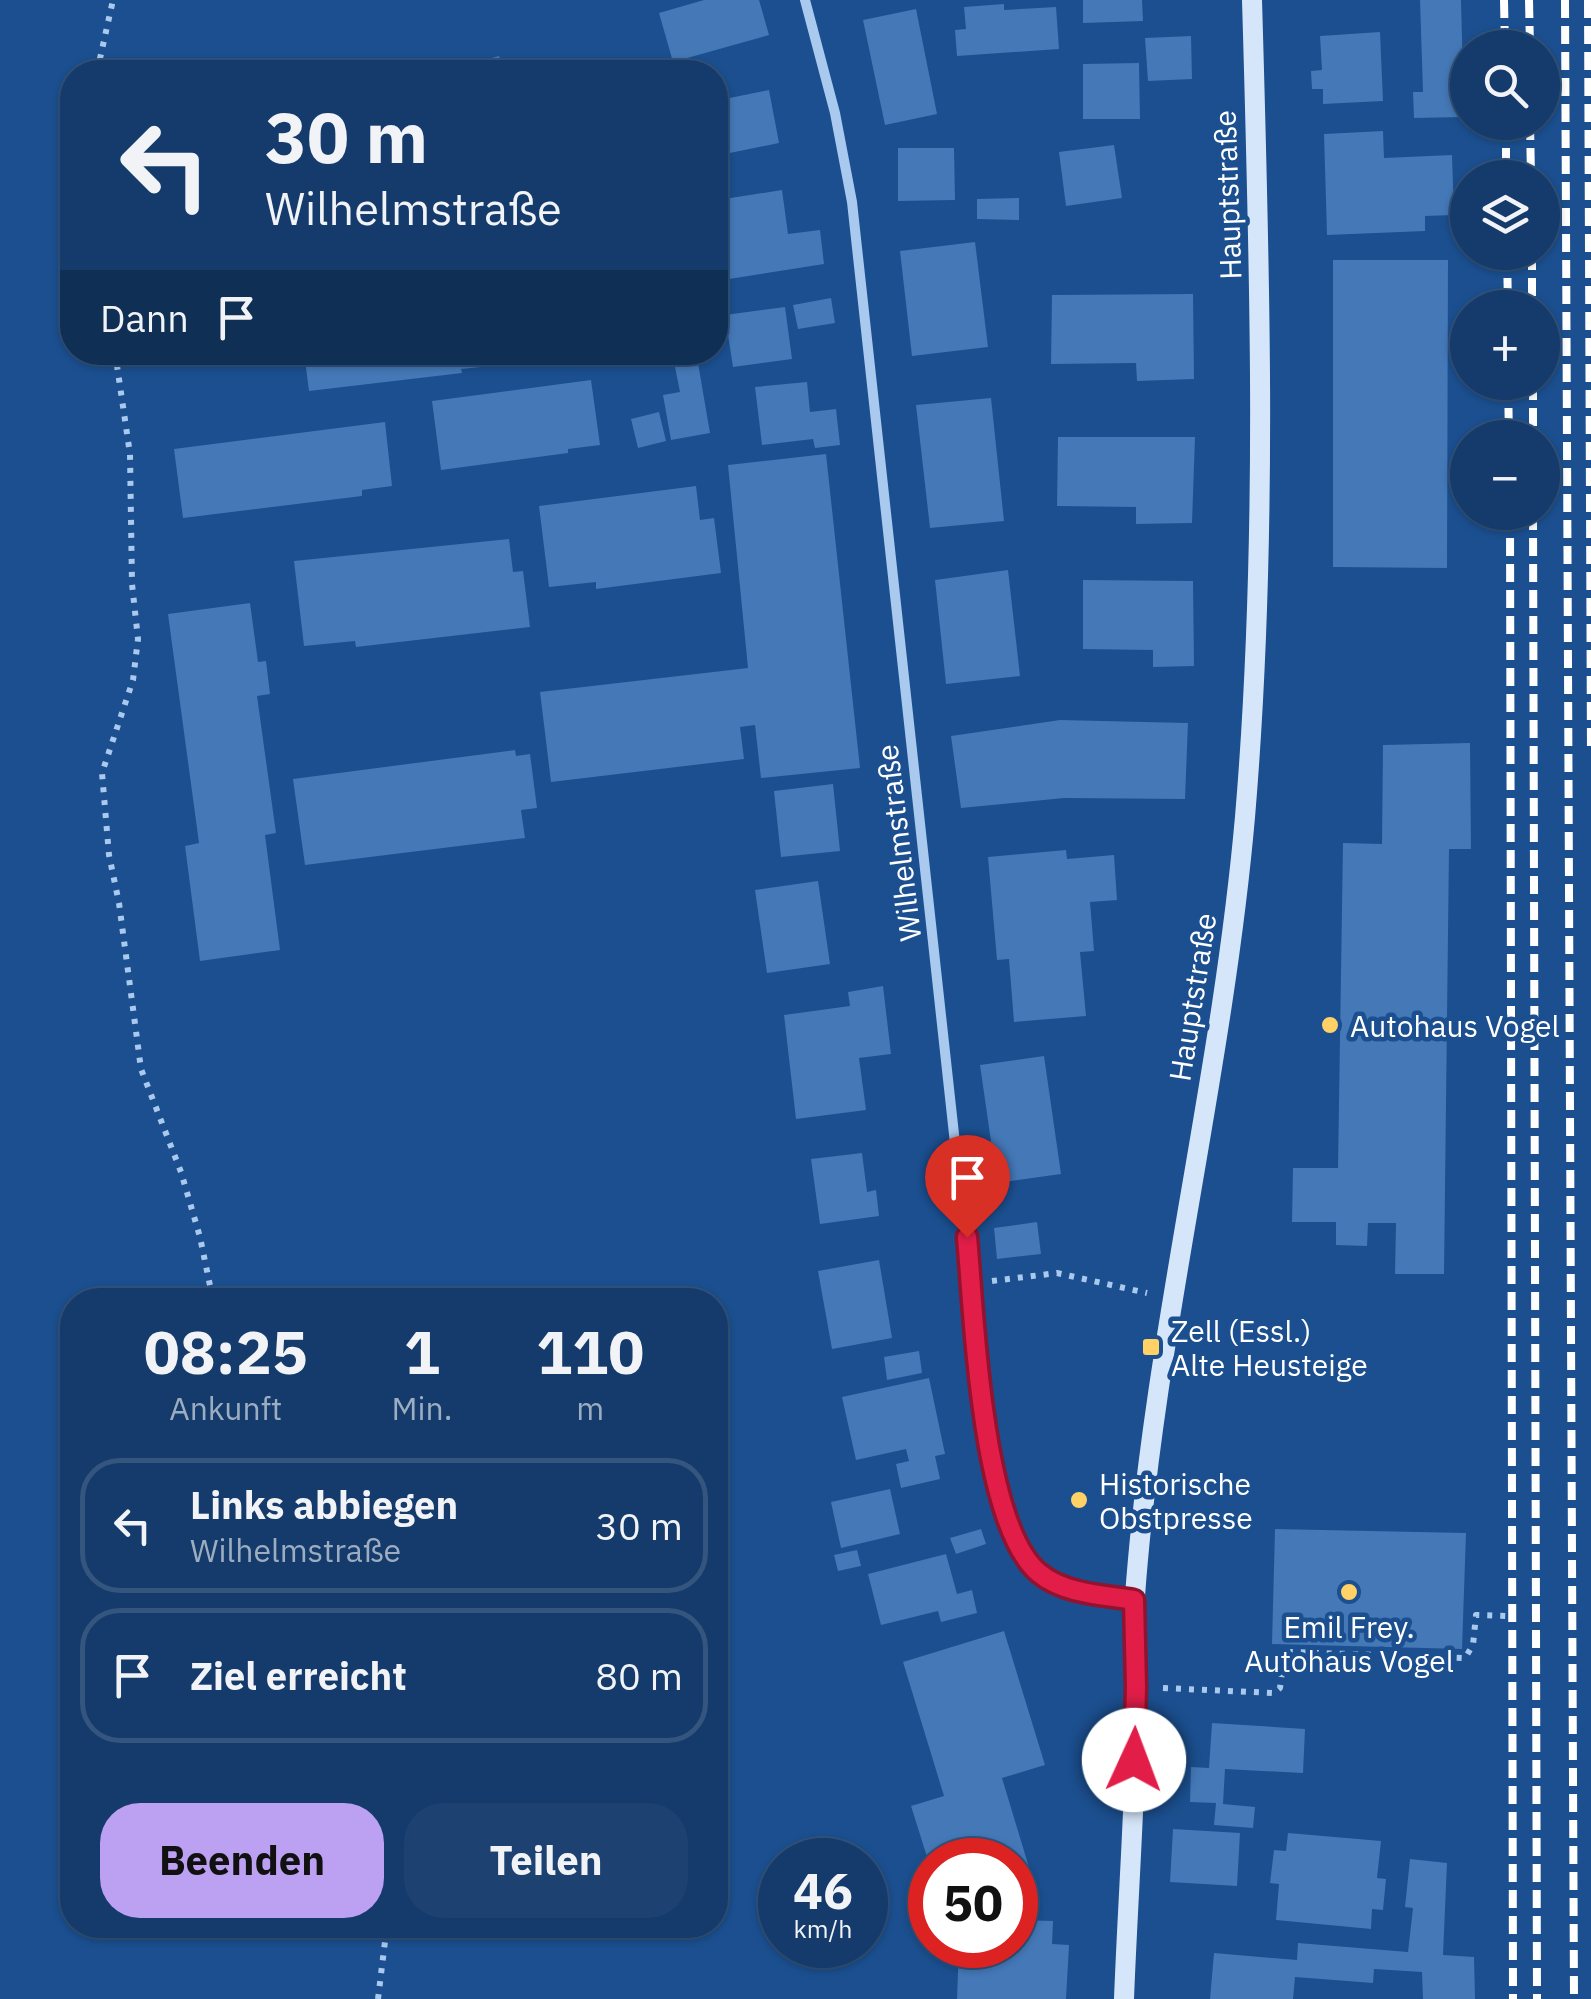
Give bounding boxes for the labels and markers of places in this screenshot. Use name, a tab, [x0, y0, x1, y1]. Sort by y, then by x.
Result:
place label: Autohaus Vogel	[1350, 1006, 1560, 1045]
marker: Autohaus Vogel	[1319, 1014, 1341, 1036]
pin	[925, 1135, 1010, 1238]
place label: Zell (Essl.) Alte Heusteige	[1171, 1311, 1368, 1384]
marker: Zell (Essl.) Alte Heusteige	[1140, 1336, 1162, 1358]
place label: Historische Obstpresse	[1099, 1464, 1253, 1537]
marker: Historische Obstpresse	[1068, 1489, 1090, 1511]
marker: Emil Frey. Autohaus Vogel	[1338, 1581, 1360, 1603]
place label: Emil Frey. Autohaus Vogel	[1244, 1607, 1454, 1680]

